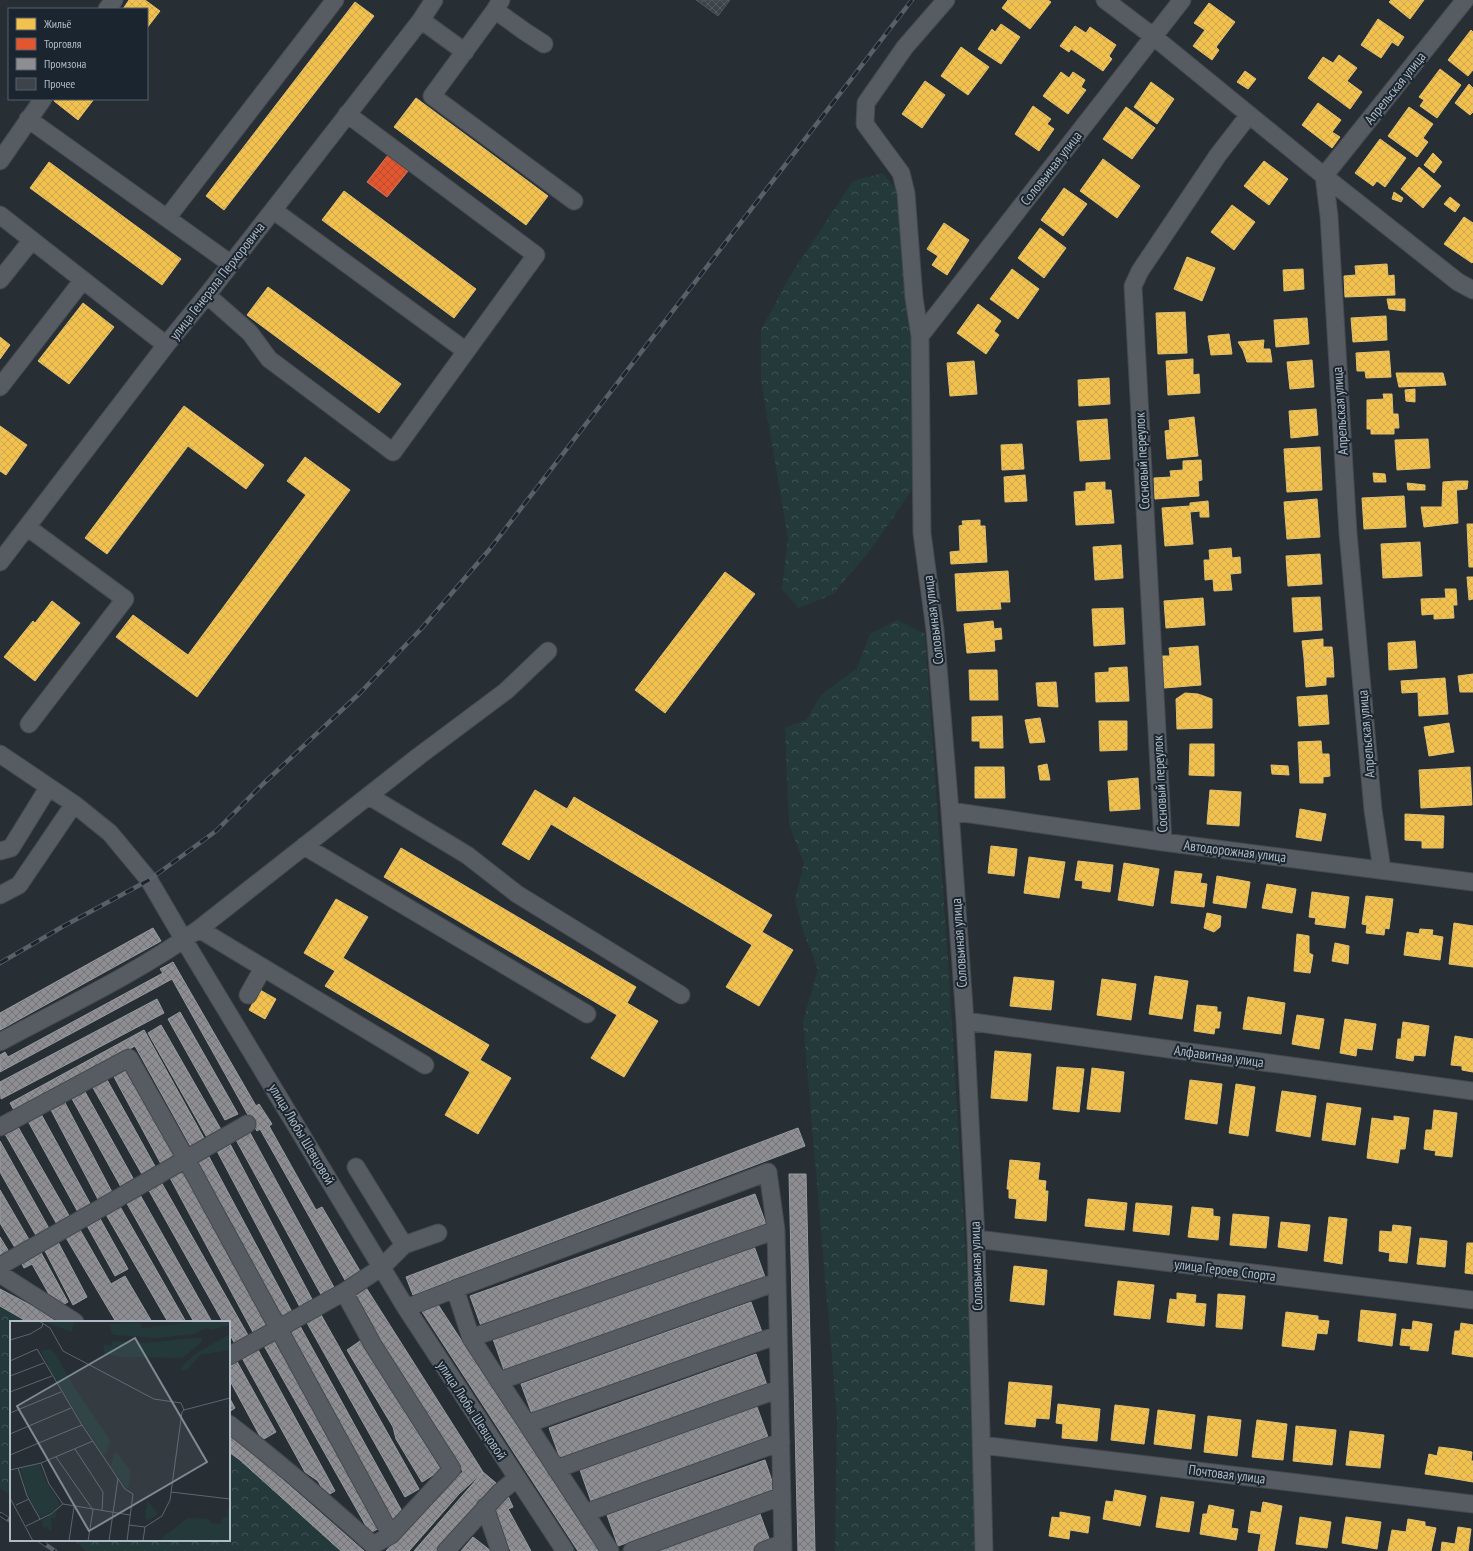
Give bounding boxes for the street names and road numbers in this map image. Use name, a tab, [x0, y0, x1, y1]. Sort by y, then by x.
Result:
street label: Апрельская улица	[1360, 48, 1430, 128]
street label: Соловьиная улица	[1016, 127, 1086, 209]
street label: улица Генерала Перхоровича	[165, 218, 269, 344]
street label: Апрельская улица	[1328, 366, 1352, 456]
street label: Сосновый переулок	[1130, 411, 1154, 510]
street label: Соловьиная улица	[919, 574, 947, 666]
street label: Апрельская улица	[1353, 689, 1379, 779]
street label: Сосновый переулок	[1148, 734, 1172, 833]
street label: Автодорожная улица	[1183, 836, 1287, 866]
street label: Соловьиная улица	[947, 898, 971, 988]
street label: Алфавитная улица	[1173, 1041, 1265, 1071]
street label: улица Любы Шевцовой	[265, 1080, 339, 1188]
street label: Соловьиная улица	[965, 1221, 987, 1311]
street label: улица Героев Спорта	[1173, 1255, 1277, 1285]
street label: улица Любы Шевцовой	[433, 1357, 511, 1463]
street label: Почтовая улица	[1187, 1460, 1267, 1488]

